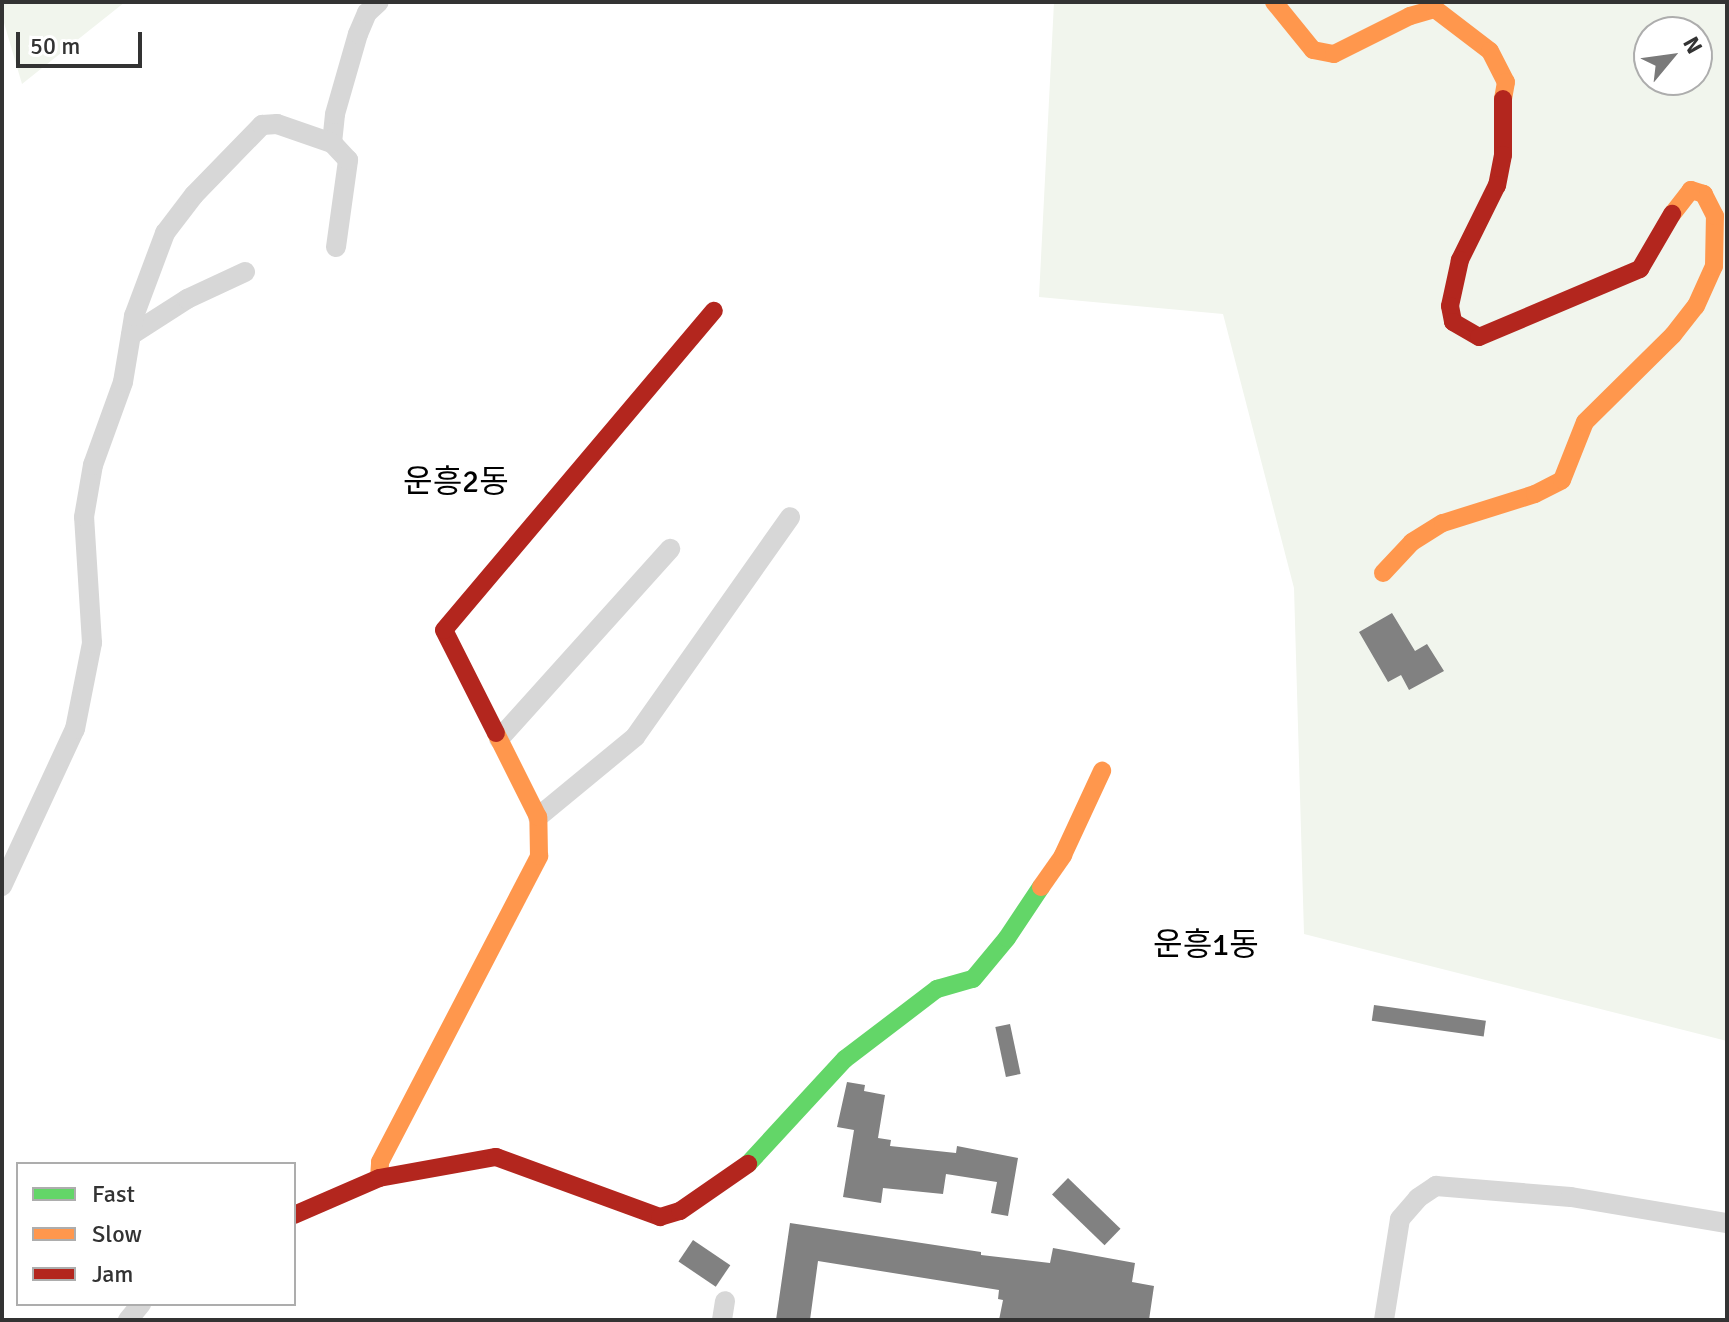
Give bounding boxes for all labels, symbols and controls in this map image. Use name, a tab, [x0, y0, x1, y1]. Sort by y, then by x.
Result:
scale bar	[20, 16, 146, 66]
north arrow	[1633, 16, 1713, 96]
text: 50 m	[30, 31, 80, 61]
text: N	[1677, 32, 1708, 58]
district label: 운흥2동	[403, 463, 509, 501]
district label: 운흥1동	[1153, 926, 1259, 964]
legend	[16, 1162, 296, 1306]
text: Fast	[92, 1179, 135, 1209]
text: Slow	[92, 1219, 142, 1249]
text: Jam	[92, 1259, 133, 1289]

